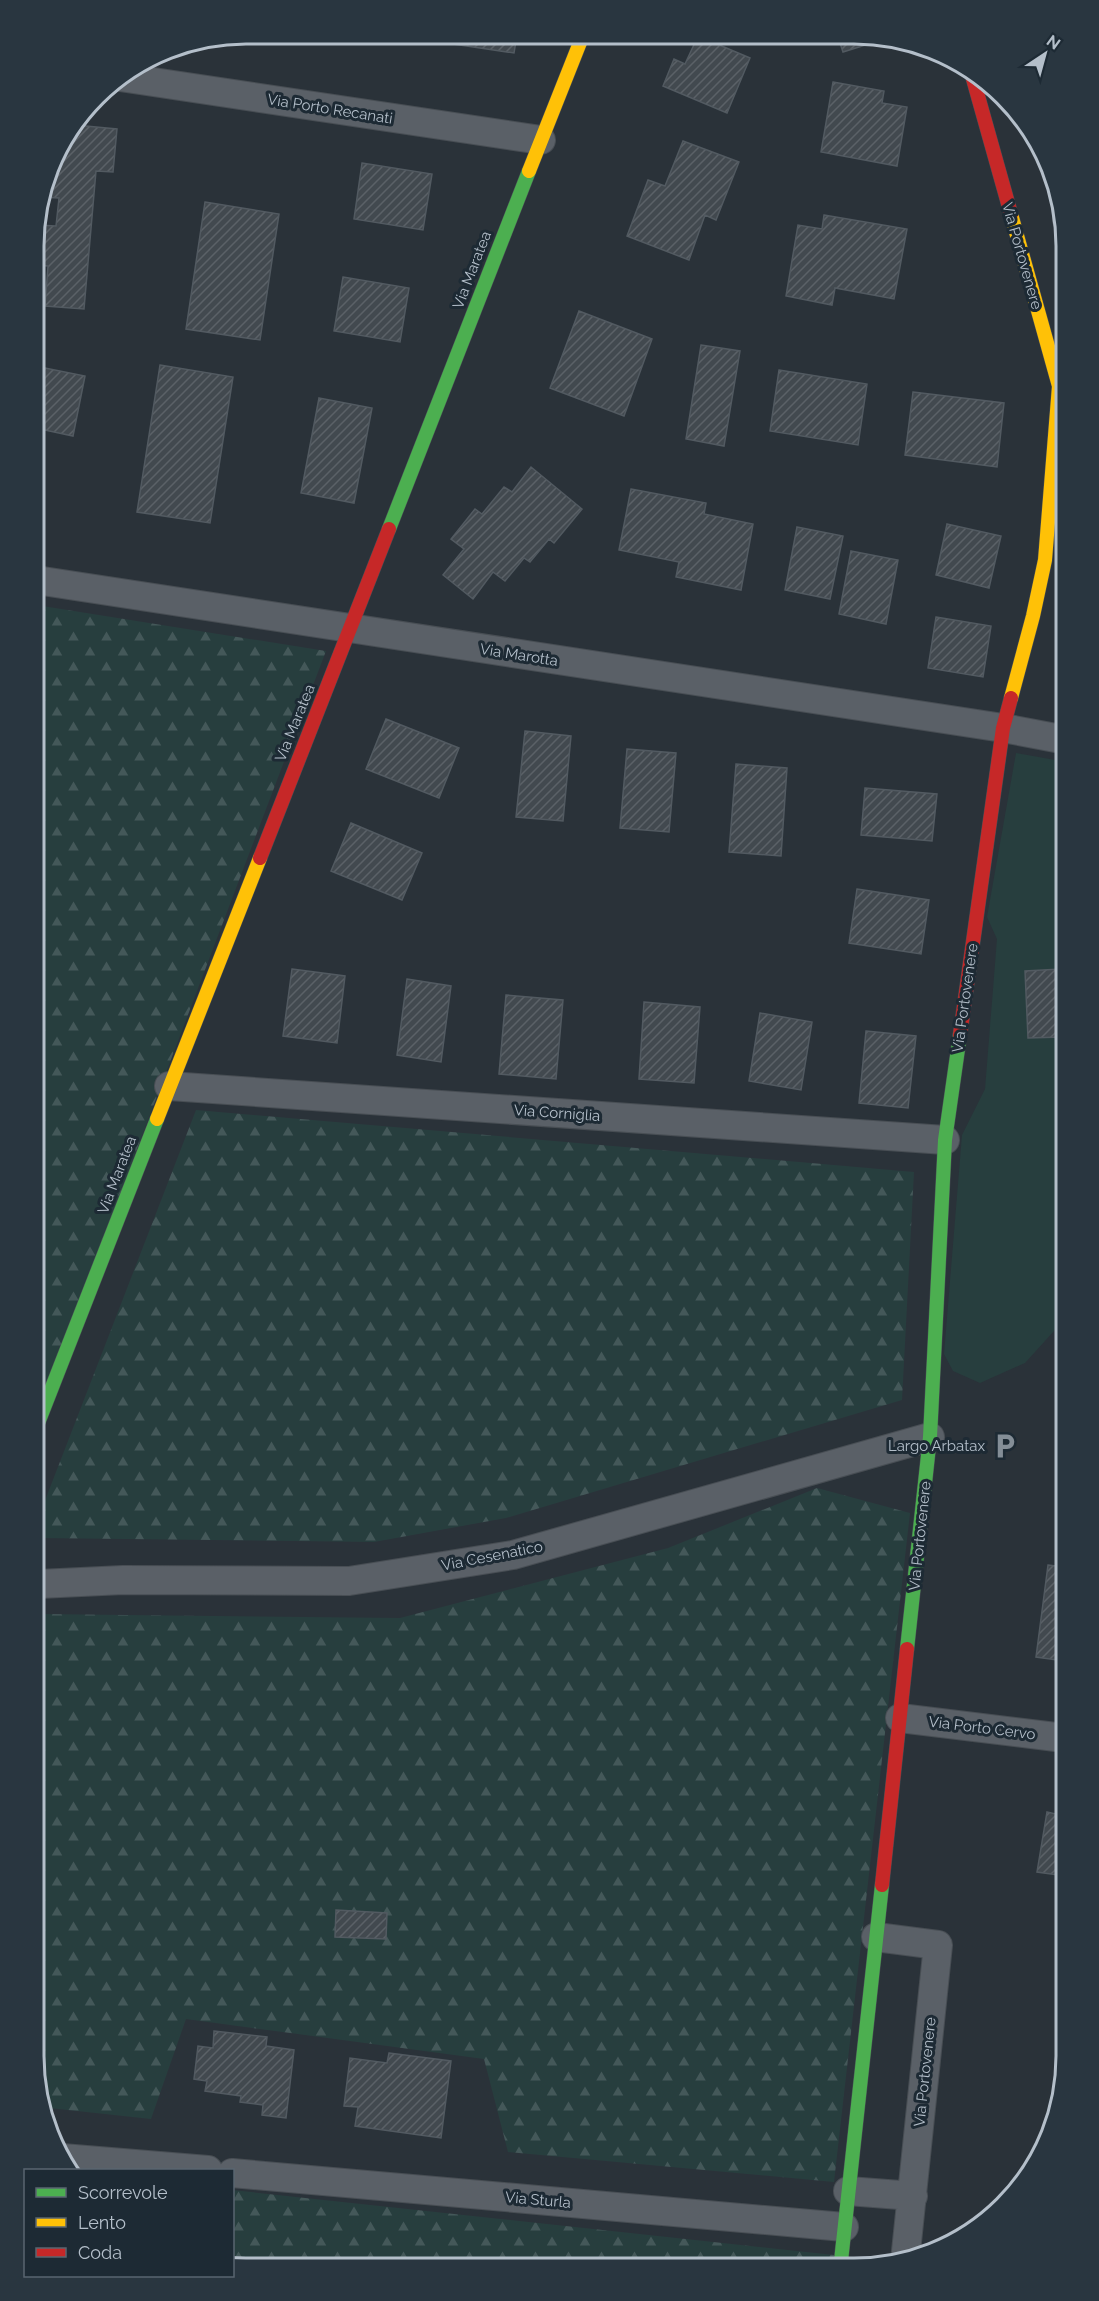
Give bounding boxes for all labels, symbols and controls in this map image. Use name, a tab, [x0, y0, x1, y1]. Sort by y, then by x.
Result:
north arrow	[1015, 24, 1075, 84]
text: N	[1043, 31, 1064, 54]
street label: Via Porto Recanati	[266, 90, 394, 128]
street label: Via Portovenere	[998, 201, 1046, 312]
street label: Via Maratea	[449, 229, 495, 311]
street label: Via Marotta	[479, 640, 559, 670]
street label: Via Maratea	[271, 682, 319, 764]
street label: Via Portovenere	[948, 942, 982, 1054]
street label: Via Corniglia	[513, 1101, 601, 1125]
street label: Via Maratea	[94, 1134, 140, 1216]
parking icon: Largo Arbatax	[990, 1431, 1020, 1461]
place label: Largo Arbatax	[888, 1437, 985, 1455]
street label: Via Portovenere	[905, 1480, 935, 1592]
street label: Via Cesenatico	[440, 1537, 544, 1575]
street label: Via Porto Cervo	[928, 1713, 1037, 1743]
street label: Via Portovenere	[910, 2016, 940, 2128]
legend	[24, 2169, 234, 2277]
text: Scorrevole	[78, 2182, 168, 2203]
street label: Via Sturla	[504, 2188, 572, 2212]
text: Lento	[78, 2212, 126, 2233]
text: Coda	[78, 2242, 122, 2263]

